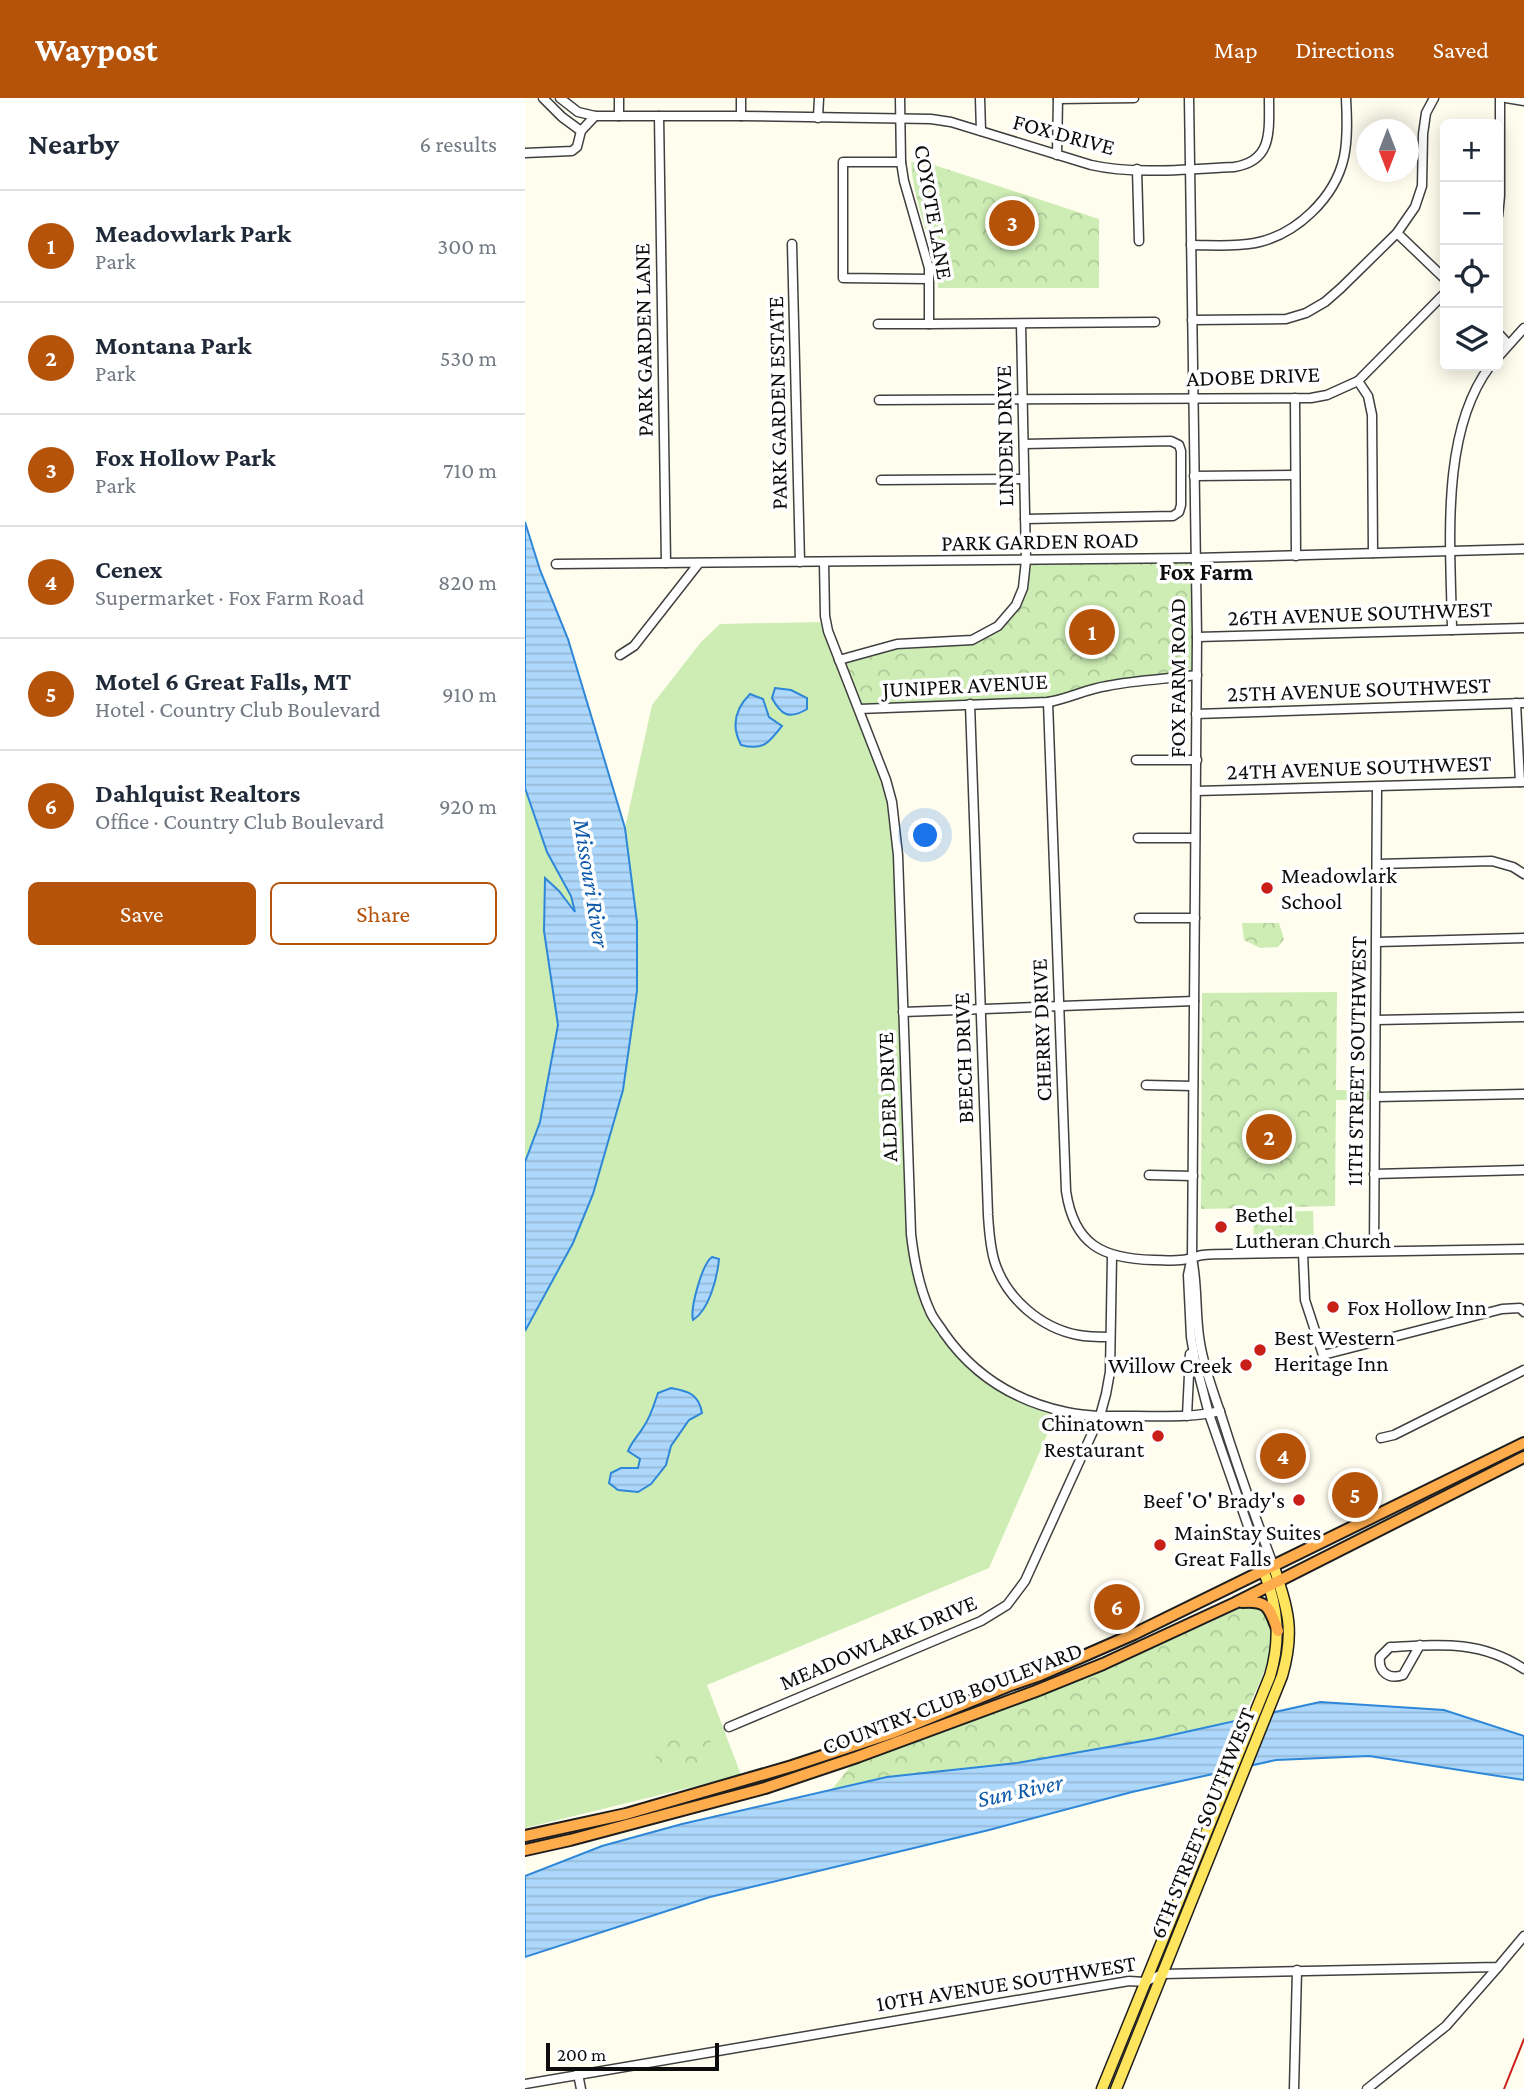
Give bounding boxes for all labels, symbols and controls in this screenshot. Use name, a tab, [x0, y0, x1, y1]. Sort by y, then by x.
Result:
text: Waypost	[35, 31, 158, 68]
text: Map	[1214, 36, 1258, 63]
text: Directions	[1296, 36, 1395, 63]
text: Saved	[1433, 36, 1489, 63]
street label: FOX DRIVE	[1010, 108, 1118, 160]
north arrow	[1356, 119, 1419, 182]
map controls	[1440, 119, 1503, 371]
button: +	[1440, 119, 1503, 182]
text: Nearby	[28, 127, 119, 160]
text: 6 results	[420, 131, 497, 157]
street label: COYOTE LANE	[909, 143, 959, 281]
button: −	[1440, 182, 1503, 245]
pin: 3	[989, 197, 1035, 249]
text: Meadowlark Park	[95, 219, 291, 248]
text: 1	[47, 233, 55, 259]
text: 300 m	[437, 233, 497, 259]
street label: PARK GARDEN LANE	[628, 243, 658, 437]
button: locate	[1440, 245, 1503, 308]
text: Park	[95, 248, 136, 274]
street label: PARK GARDEN ESTATE	[762, 296, 792, 510]
button: layers	[1440, 308, 1503, 371]
text: Montana Park	[95, 331, 252, 360]
text: 2	[45, 345, 57, 371]
text: 530 m	[440, 345, 497, 371]
text: Park	[95, 360, 136, 386]
street label: ADOBE DRIVE	[1186, 361, 1320, 391]
street label: LINDEN DRIVE	[990, 365, 1018, 507]
text: Fox Hollow Park	[95, 443, 276, 472]
text: 3	[45, 457, 57, 483]
text: 710 m	[443, 457, 497, 483]
text: Park	[95, 472, 136, 498]
street label: PARK GARDEN ROAD	[941, 526, 1139, 556]
text: Cenex	[95, 555, 163, 584]
district label: Fox Farm	[1159, 558, 1254, 585]
text: 4	[45, 569, 57, 595]
text: 820 m	[438, 569, 497, 595]
text: Supermarket · Fox Farm Road	[95, 584, 364, 610]
street label: 26TH AVENUE SOUTHWEST	[1227, 595, 1493, 631]
street label: FOX FARM ROAD	[1164, 598, 1190, 758]
pin: 1	[1069, 606, 1115, 658]
text: Motel 6 Great Falls, MT	[95, 667, 351, 696]
street label: JUNIPER AVENUE	[880, 668, 1048, 702]
street label: 25TH AVENUE SOUTHWEST	[1227, 671, 1492, 707]
text: 5	[45, 681, 57, 707]
text: 910 m	[442, 681, 497, 707]
text: Hotel · Country Club Boulevard	[95, 696, 381, 722]
street label: 24TH AVENUE SOUTHWEST	[1226, 749, 1492, 785]
text: Dahlquist Realtors	[95, 779, 300, 808]
text: 6	[45, 793, 57, 819]
text: 920 m	[439, 793, 497, 819]
text: Office · Country Club Boulevard	[95, 808, 384, 834]
water label: Missouri River	[568, 816, 616, 950]
your location	[908, 818, 942, 852]
place label: Meadowlark School	[1281, 862, 1397, 914]
marker: Meadowlark School	[1259, 880, 1275, 896]
button: Save	[28, 882, 256, 945]
button: Share	[270, 882, 497, 945]
street label: 11TH STREET SOUTHWEST	[1341, 935, 1371, 1186]
street label: CHERRY DRIVE	[1026, 958, 1056, 1102]
street label: BEECH DRIVE	[948, 992, 978, 1124]
street label: ALDER DRIVE	[872, 1032, 902, 1162]
pin: 2	[1246, 1111, 1292, 1163]
place label: Bethel Lutheran Church	[1235, 1201, 1391, 1253]
marker: Bethel Lutheran Church	[1213, 1219, 1229, 1235]
place label: Fox Hollow Inn	[1347, 1294, 1487, 1320]
marker: Fox Hollow Inn	[1325, 1299, 1341, 1315]
place label: Best Western Heritage Inn	[1274, 1324, 1395, 1376]
marker: Best Western Heritage Inn	[1252, 1342, 1268, 1358]
place label: Willow Creek	[1108, 1352, 1232, 1378]
marker: Willow Creek	[1238, 1357, 1254, 1373]
place label: Chinatown Restaurant	[1041, 1410, 1144, 1462]
marker: Chinatown Restaurant	[1150, 1428, 1166, 1444]
pin: 4	[1260, 1430, 1306, 1482]
pin: 5	[1332, 1469, 1378, 1521]
place label: Beef 'O' Brady's	[1143, 1487, 1285, 1513]
marker: Beef 'O' Brady's	[1291, 1492, 1307, 1508]
place label: MainStay Suites Great Falls	[1174, 1519, 1321, 1571]
marker: MainStay Suites Great Falls	[1152, 1537, 1168, 1553]
pin: 6	[1094, 1581, 1140, 1633]
street label: MEADOWLARK DRIVE	[776, 1589, 980, 1695]
street label: COUNTRY CLUB BOULEVARD	[818, 1636, 1086, 1760]
street label: 6TH STREET SOUTHWEST	[1144, 1703, 1260, 1942]
water label: Sun River	[975, 1768, 1066, 1812]
street label: 10TH AVENUE SOUTHWEST	[874, 1950, 1138, 2016]
scale bar	[546, 2040, 719, 2072]
text: 200 m	[557, 2044, 606, 2065]

